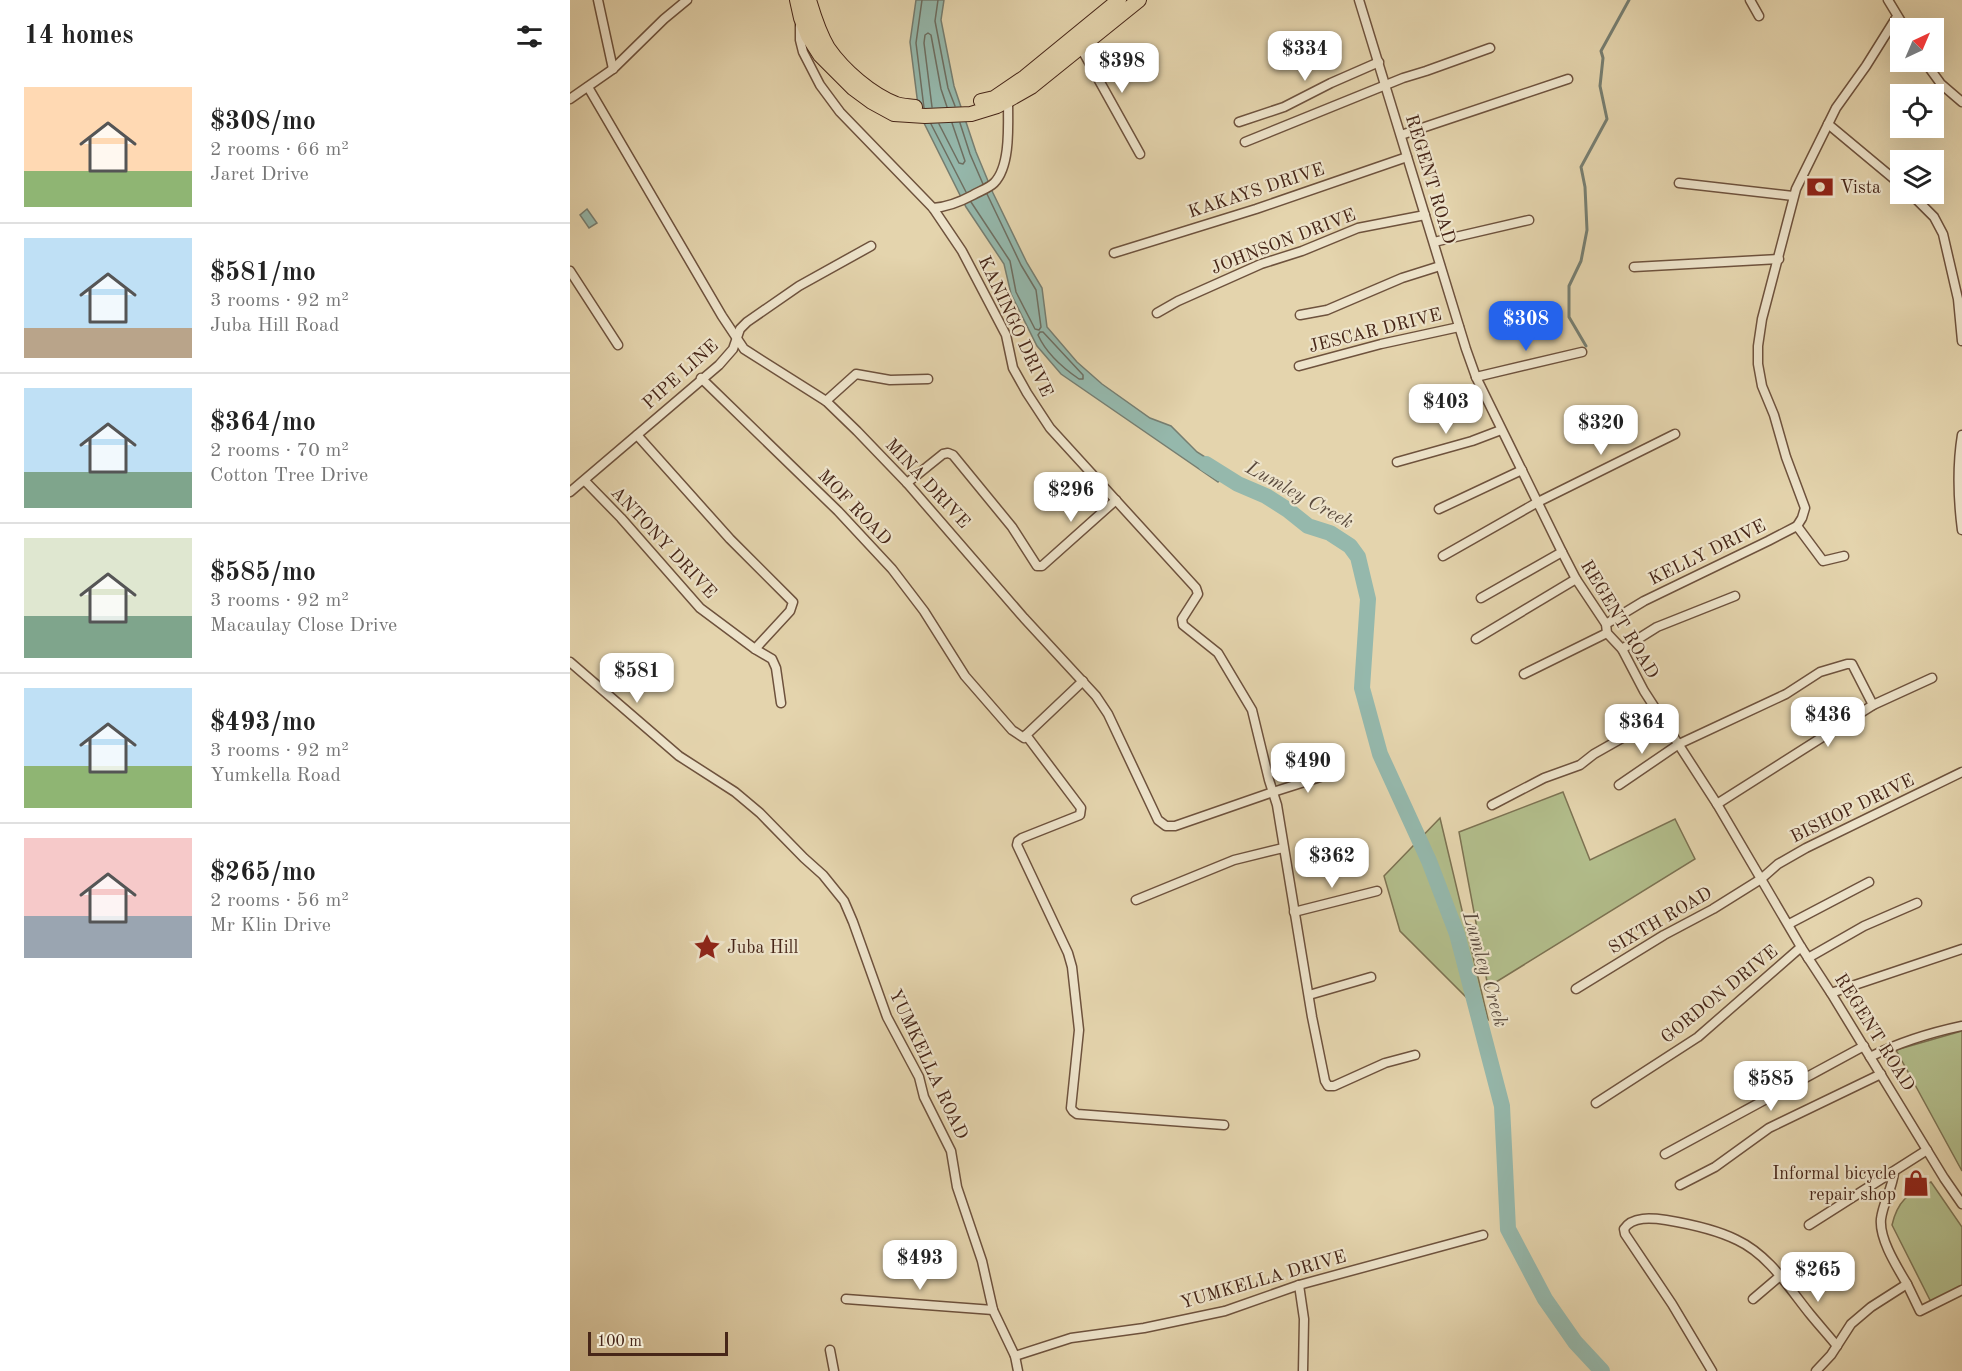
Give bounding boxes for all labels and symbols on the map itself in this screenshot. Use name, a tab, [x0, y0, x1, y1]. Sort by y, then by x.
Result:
north arrow	[1890, 18, 1944, 72]
pin: $334	[1269, 31, 1341, 82]
pin: $398	[1086, 43, 1158, 94]
street label: REGENT ROAD	[1402, 112, 1458, 246]
street label: KAKAYS DRIVE	[1186, 160, 1327, 221]
bank icon: Vista	[1805, 172, 1835, 202]
place label: Vista	[1840, 179, 1881, 197]
street label: JOHNSON DRIVE	[1209, 206, 1358, 278]
street label: KANINGO DRIVE	[975, 253, 1056, 400]
pin: $308	[1490, 301, 1562, 352]
street label: JESCAR DRIVE	[1307, 306, 1444, 356]
street label: PIPE LINE	[640, 336, 722, 413]
pin: $403	[1410, 384, 1482, 435]
pin: $320	[1565, 405, 1637, 456]
street label: MINA DRIVE	[882, 436, 973, 532]
water label: Lumley Creek	[1241, 458, 1356, 533]
street label: MOF ROAD	[814, 467, 894, 549]
pin: $296	[1035, 472, 1107, 523]
street label: ANTONY DRIVE	[607, 483, 719, 602]
street label: KELLY DRIVE	[1646, 517, 1769, 589]
street label: REGENT ROAD	[1577, 557, 1662, 682]
pin: $581	[601, 653, 673, 704]
pin: $436	[1792, 697, 1864, 748]
pin: $364	[1606, 704, 1678, 755]
pin: $490	[1272, 743, 1344, 794]
street label: BISHOP DRIVE	[1788, 771, 1917, 847]
pin: $362	[1296, 838, 1368, 889]
street label: SIXTH ROAD	[1606, 884, 1715, 958]
water label: Lumley Creek	[1458, 909, 1510, 1030]
place icon: Juba Hill	[692, 932, 722, 962]
place label: Juba Hill	[727, 939, 798, 957]
street label: GORDON DRIVE	[1658, 942, 1781, 1047]
street label: REGENT ROAD	[1831, 971, 1917, 1094]
street label: YUMKELLA ROAD	[885, 987, 971, 1142]
pin: $585	[1735, 1061, 1807, 1112]
place label: Informal bicycle repair shop	[1772, 1165, 1896, 1204]
shop icon: Informal bicycle repair shop	[1901, 1168, 1931, 1198]
pin: $493	[884, 1240, 956, 1291]
street label: YUMKELLA DRIVE	[1178, 1248, 1348, 1312]
pin: $265	[1782, 1252, 1854, 1303]
scale bar	[588, 1329, 728, 1356]

